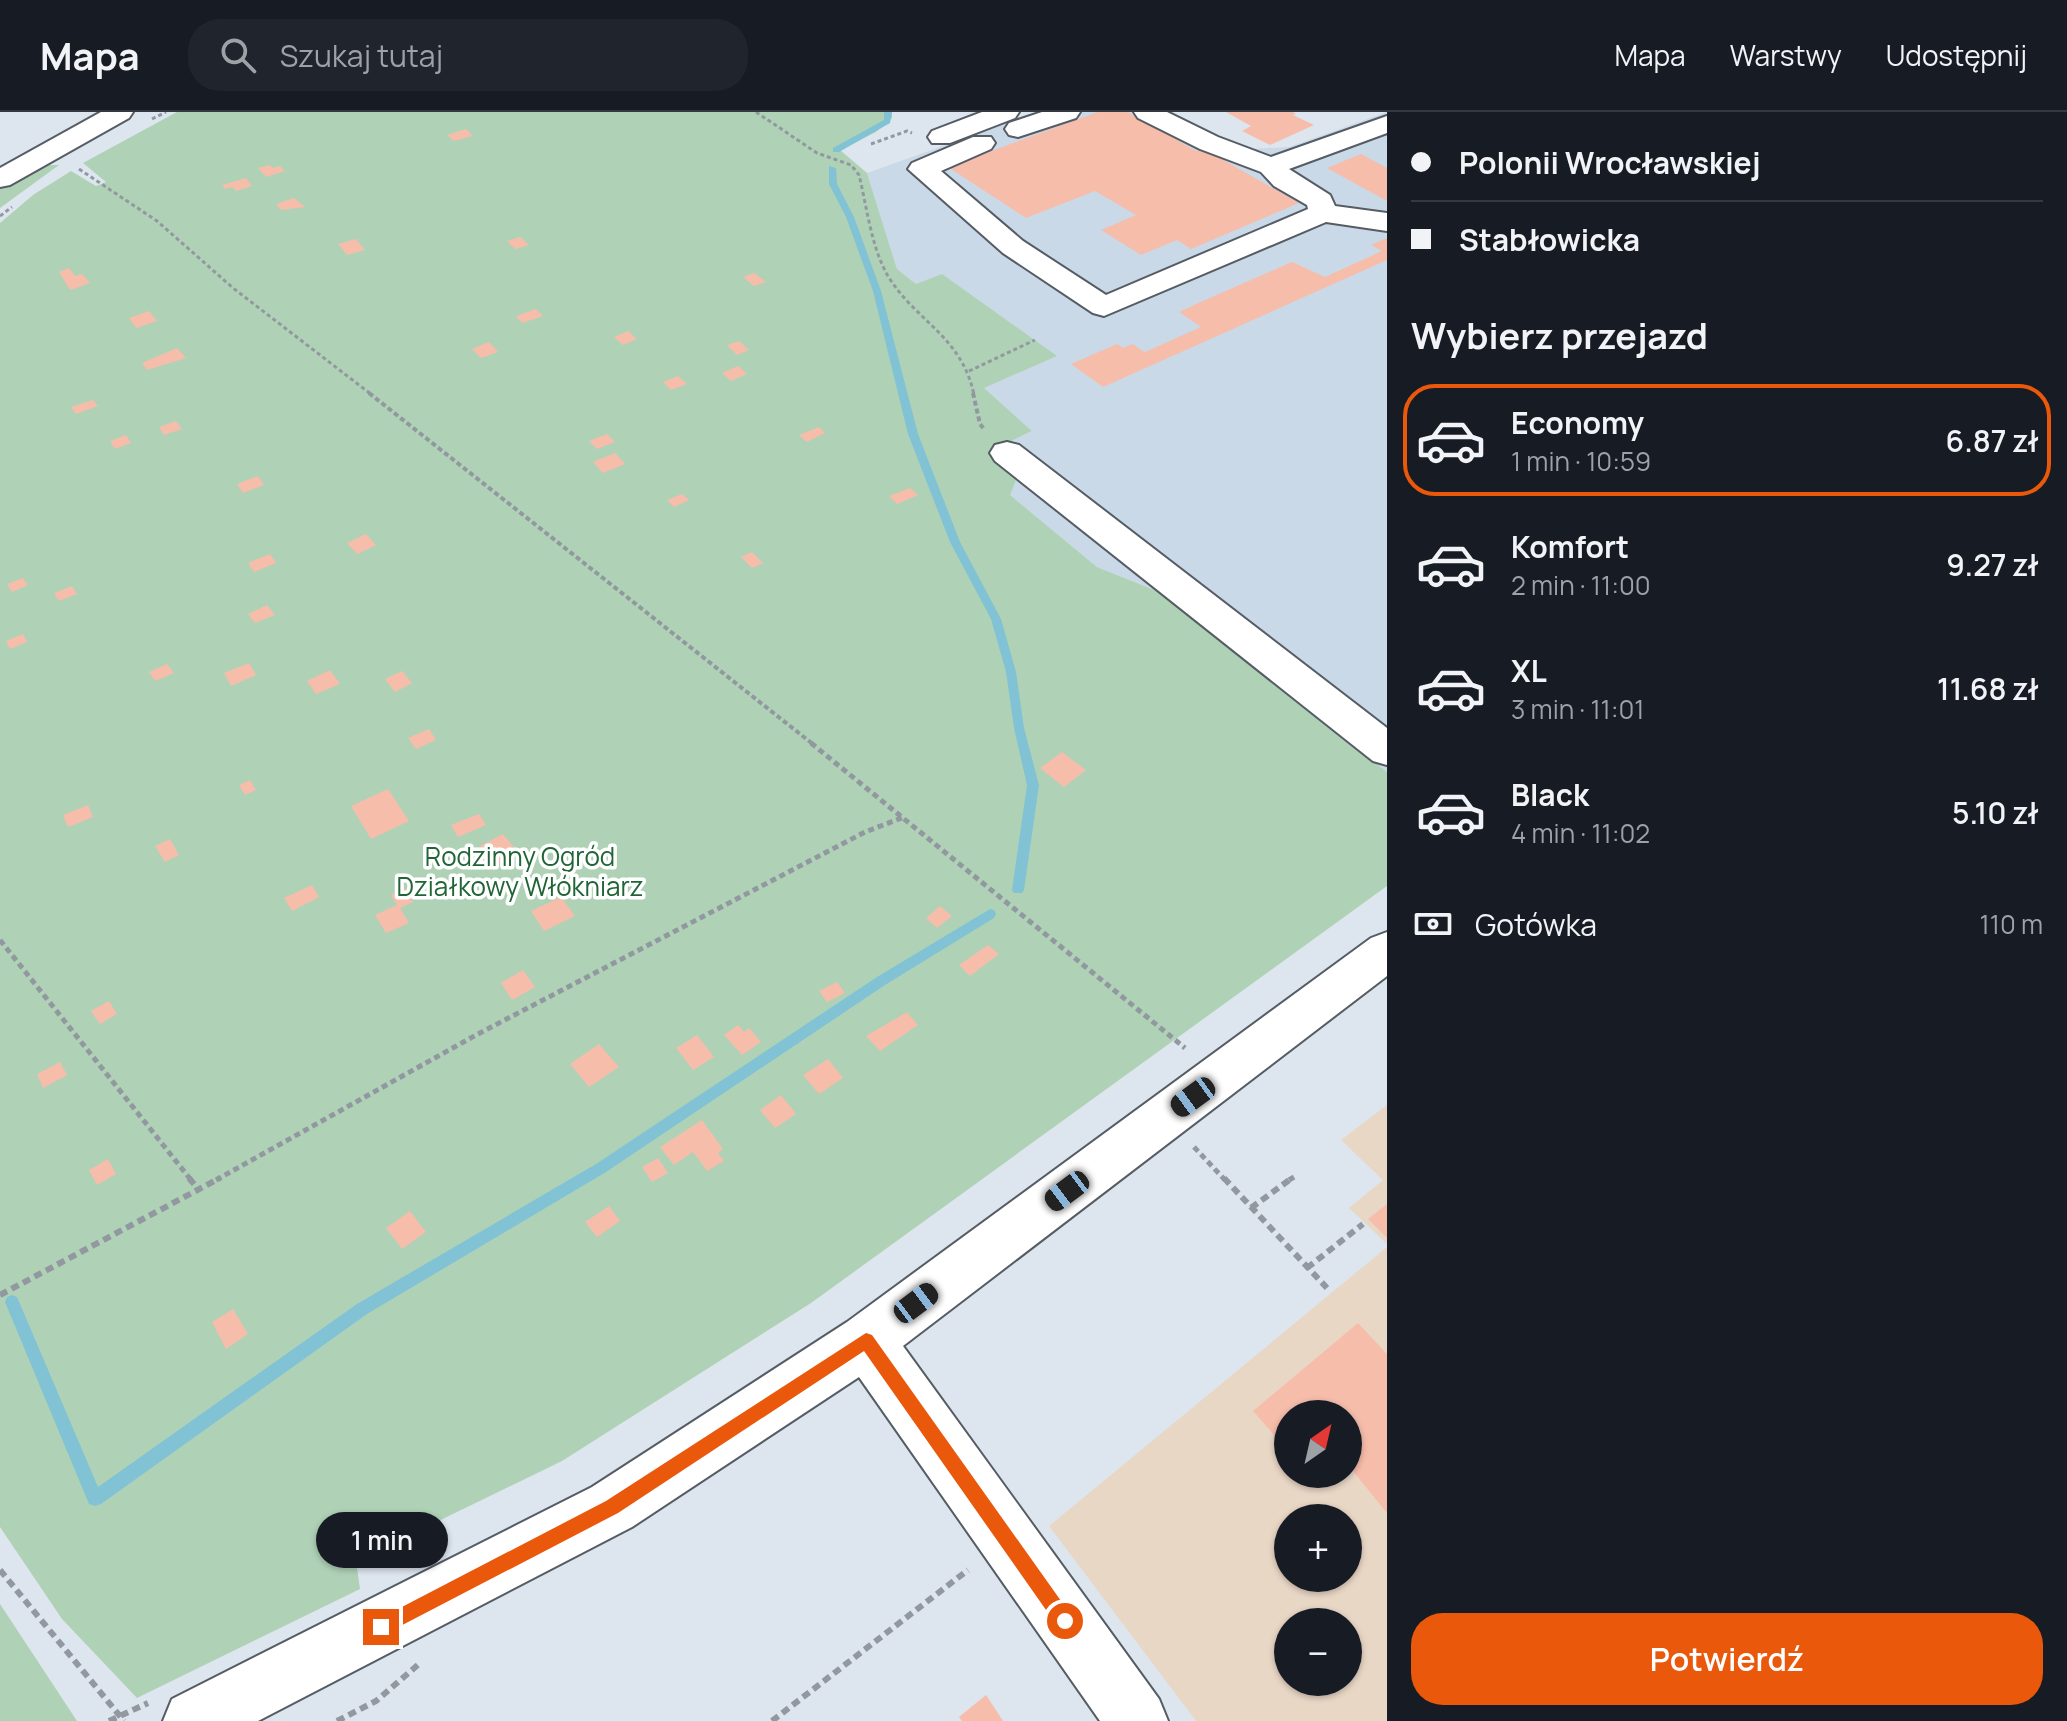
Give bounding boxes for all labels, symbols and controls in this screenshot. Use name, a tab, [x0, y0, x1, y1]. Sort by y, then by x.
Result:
search box	[188, 19, 748, 91]
text: Mapa	[40, 29, 140, 81]
icon: search	[216, 33, 260, 77]
text: Szukaj tutaj	[280, 35, 443, 76]
text: Mapa	[1614, 36, 1686, 74]
text: Warstwy	[1730, 36, 1842, 74]
text: Udostępnij	[1886, 36, 2027, 74]
text: Polonii Wrocławskiej	[1459, 142, 1760, 183]
text: Stabłowicka	[1459, 219, 1640, 260]
text: Wybierz przejazd	[1411, 311, 1708, 360]
text: Economy	[1511, 402, 1644, 443]
icon: car	[1415, 404, 1487, 476]
text: 6.87 zł	[1946, 420, 2039, 461]
text: 1 min · 10:59	[1511, 443, 1651, 479]
text: Komfort	[1511, 526, 1629, 567]
icon: car	[1415, 528, 1487, 600]
text: 9.27 zł	[1946, 544, 2039, 585]
text: 2 min · 11:00	[1511, 567, 1651, 603]
text: XL	[1511, 650, 1547, 691]
icon: car	[1415, 652, 1487, 724]
text: 11.68 zł	[1937, 668, 2039, 709]
text: 3 min · 11:01	[1511, 691, 1644, 727]
text: Black	[1511, 774, 1589, 815]
icon: car	[1415, 776, 1487, 848]
text: 5.10 zł	[1952, 792, 2039, 833]
text: 4 min · 11:02	[1511, 815, 1650, 851]
park label: Rodzinny Ogród Działkowy Włókniarz	[396, 838, 644, 904]
icon: cash	[1411, 902, 1455, 946]
text: Gotówka	[1475, 904, 1597, 945]
text: 110 m	[1980, 906, 2043, 942]
car	[1167, 1073, 1219, 1121]
car	[1041, 1167, 1093, 1215]
car	[890, 1279, 942, 1327]
north arrow	[1274, 1400, 1362, 1488]
map controls	[1274, 1400, 1362, 1696]
button: +	[1274, 1504, 1362, 1592]
callout: 1 min	[315, 1511, 447, 1567]
text: 1 min	[351, 1522, 413, 1558]
route start	[1047, 1603, 1083, 1639]
button: −	[1274, 1608, 1362, 1696]
route end	[363, 1609, 399, 1645]
button: Potwierdź	[1411, 1613, 2043, 1705]

